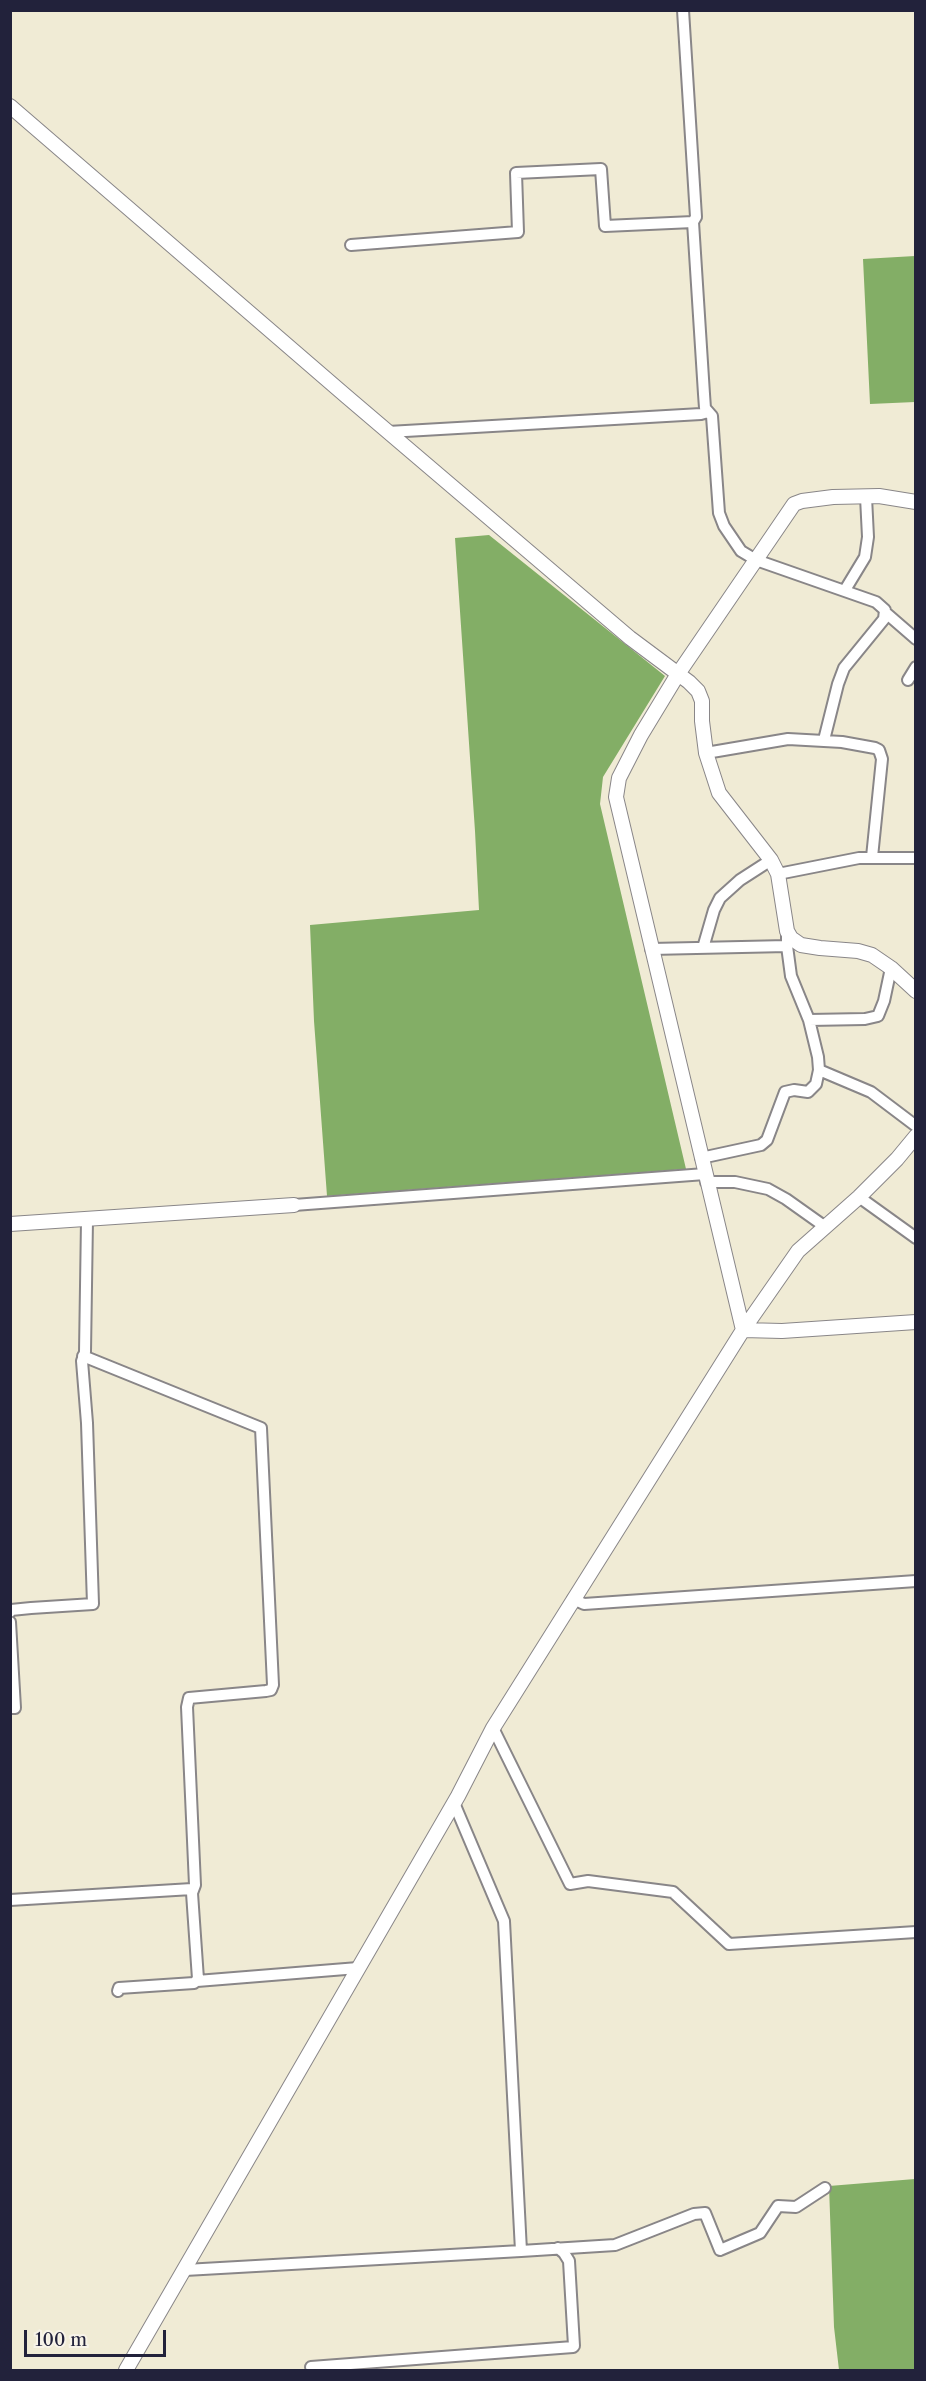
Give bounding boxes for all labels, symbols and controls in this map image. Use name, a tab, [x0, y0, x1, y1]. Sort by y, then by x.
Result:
scale bar	[27, 2318, 170, 2356]
text: 100 m	[35, 2329, 87, 2351]

